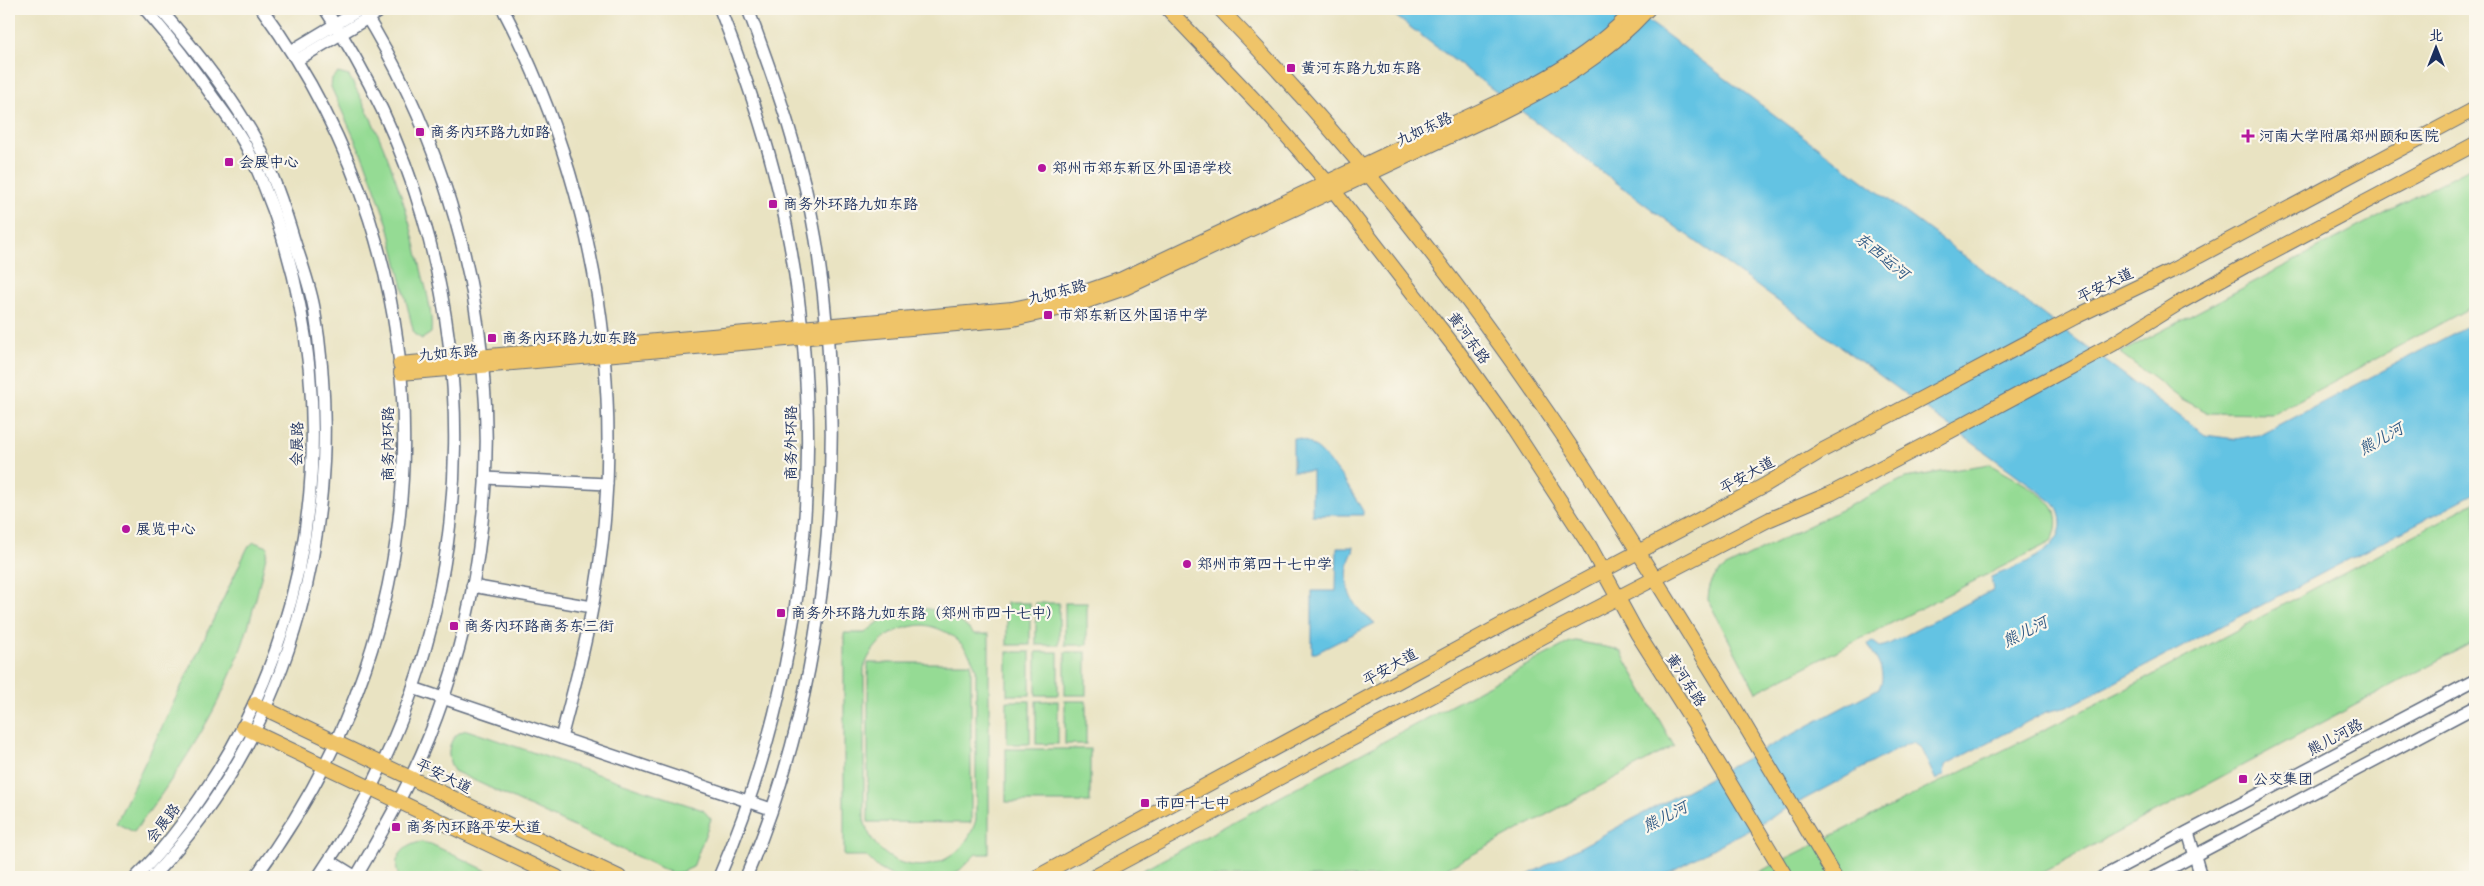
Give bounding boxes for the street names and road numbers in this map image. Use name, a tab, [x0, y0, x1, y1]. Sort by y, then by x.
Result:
street label: 九如东路	[1393, 108, 1455, 150]
street label: 平安大道	[2074, 264, 2136, 306]
street label: 九如东路	[1026, 276, 1088, 308]
street label: 黄河东路	[1444, 308, 1494, 368]
street label: 九如东路	[417, 341, 479, 365]
street label: 商务外环路	[782, 405, 800, 481]
street label: 商务内环路	[379, 406, 397, 482]
street label: 会展路	[288, 421, 306, 467]
street label: 平安大道	[1716, 453, 1778, 497]
street label: 平安大道	[1359, 645, 1421, 689]
street label: 黄河东路	[1662, 650, 1710, 710]
street label: 熊儿河路	[2304, 715, 2366, 759]
street label: 平安大道	[413, 755, 475, 797]
street label: 会展路	[142, 800, 184, 846]

